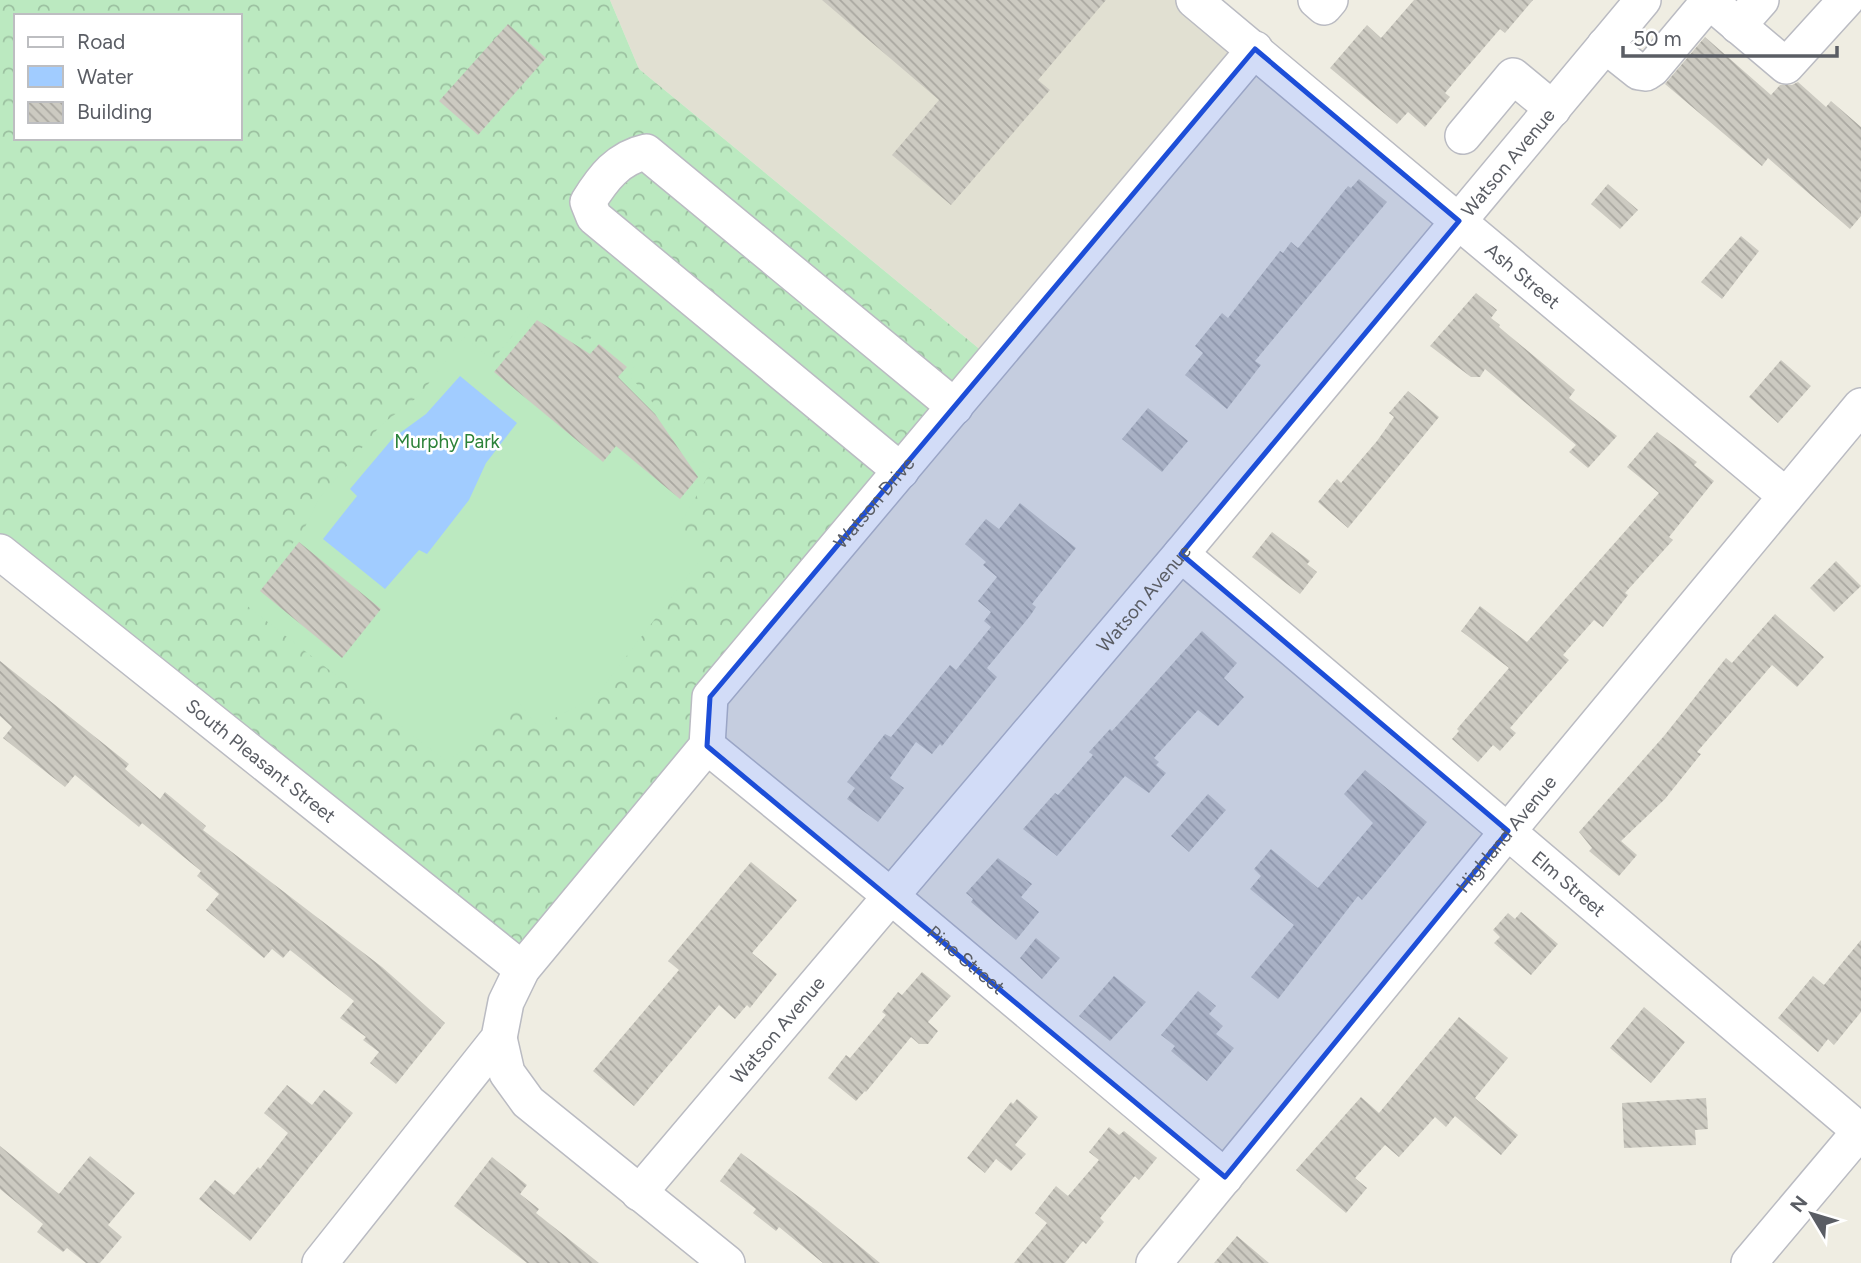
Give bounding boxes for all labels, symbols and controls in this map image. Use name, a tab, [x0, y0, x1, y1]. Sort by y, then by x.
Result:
legend	[14, 14, 242, 140]
scale bar	[1623, 14, 1836, 58]
text: 50 m	[1633, 26, 1682, 51]
text: Road	[77, 29, 125, 54]
text: Water	[77, 64, 133, 89]
text: Building	[77, 99, 152, 124]
street label: Watson Avenue	[1456, 104, 1560, 221]
street label: Ash Street	[1481, 238, 1565, 314]
park label: Murphy Park	[394, 430, 501, 453]
street label: Watson Drive	[829, 452, 919, 554]
street label: Watson Avenue	[1092, 540, 1196, 657]
street label: South Pleasant Street	[181, 694, 340, 828]
street label: Highland Avenue	[1451, 771, 1561, 897]
street label: Elm Street	[1527, 846, 1610, 922]
street label: Pine Street	[923, 921, 1010, 999]
street label: Watson Avenue	[726, 972, 830, 1089]
north arrow	[1777, 1179, 1847, 1249]
text: N	[1785, 1191, 1813, 1217]

